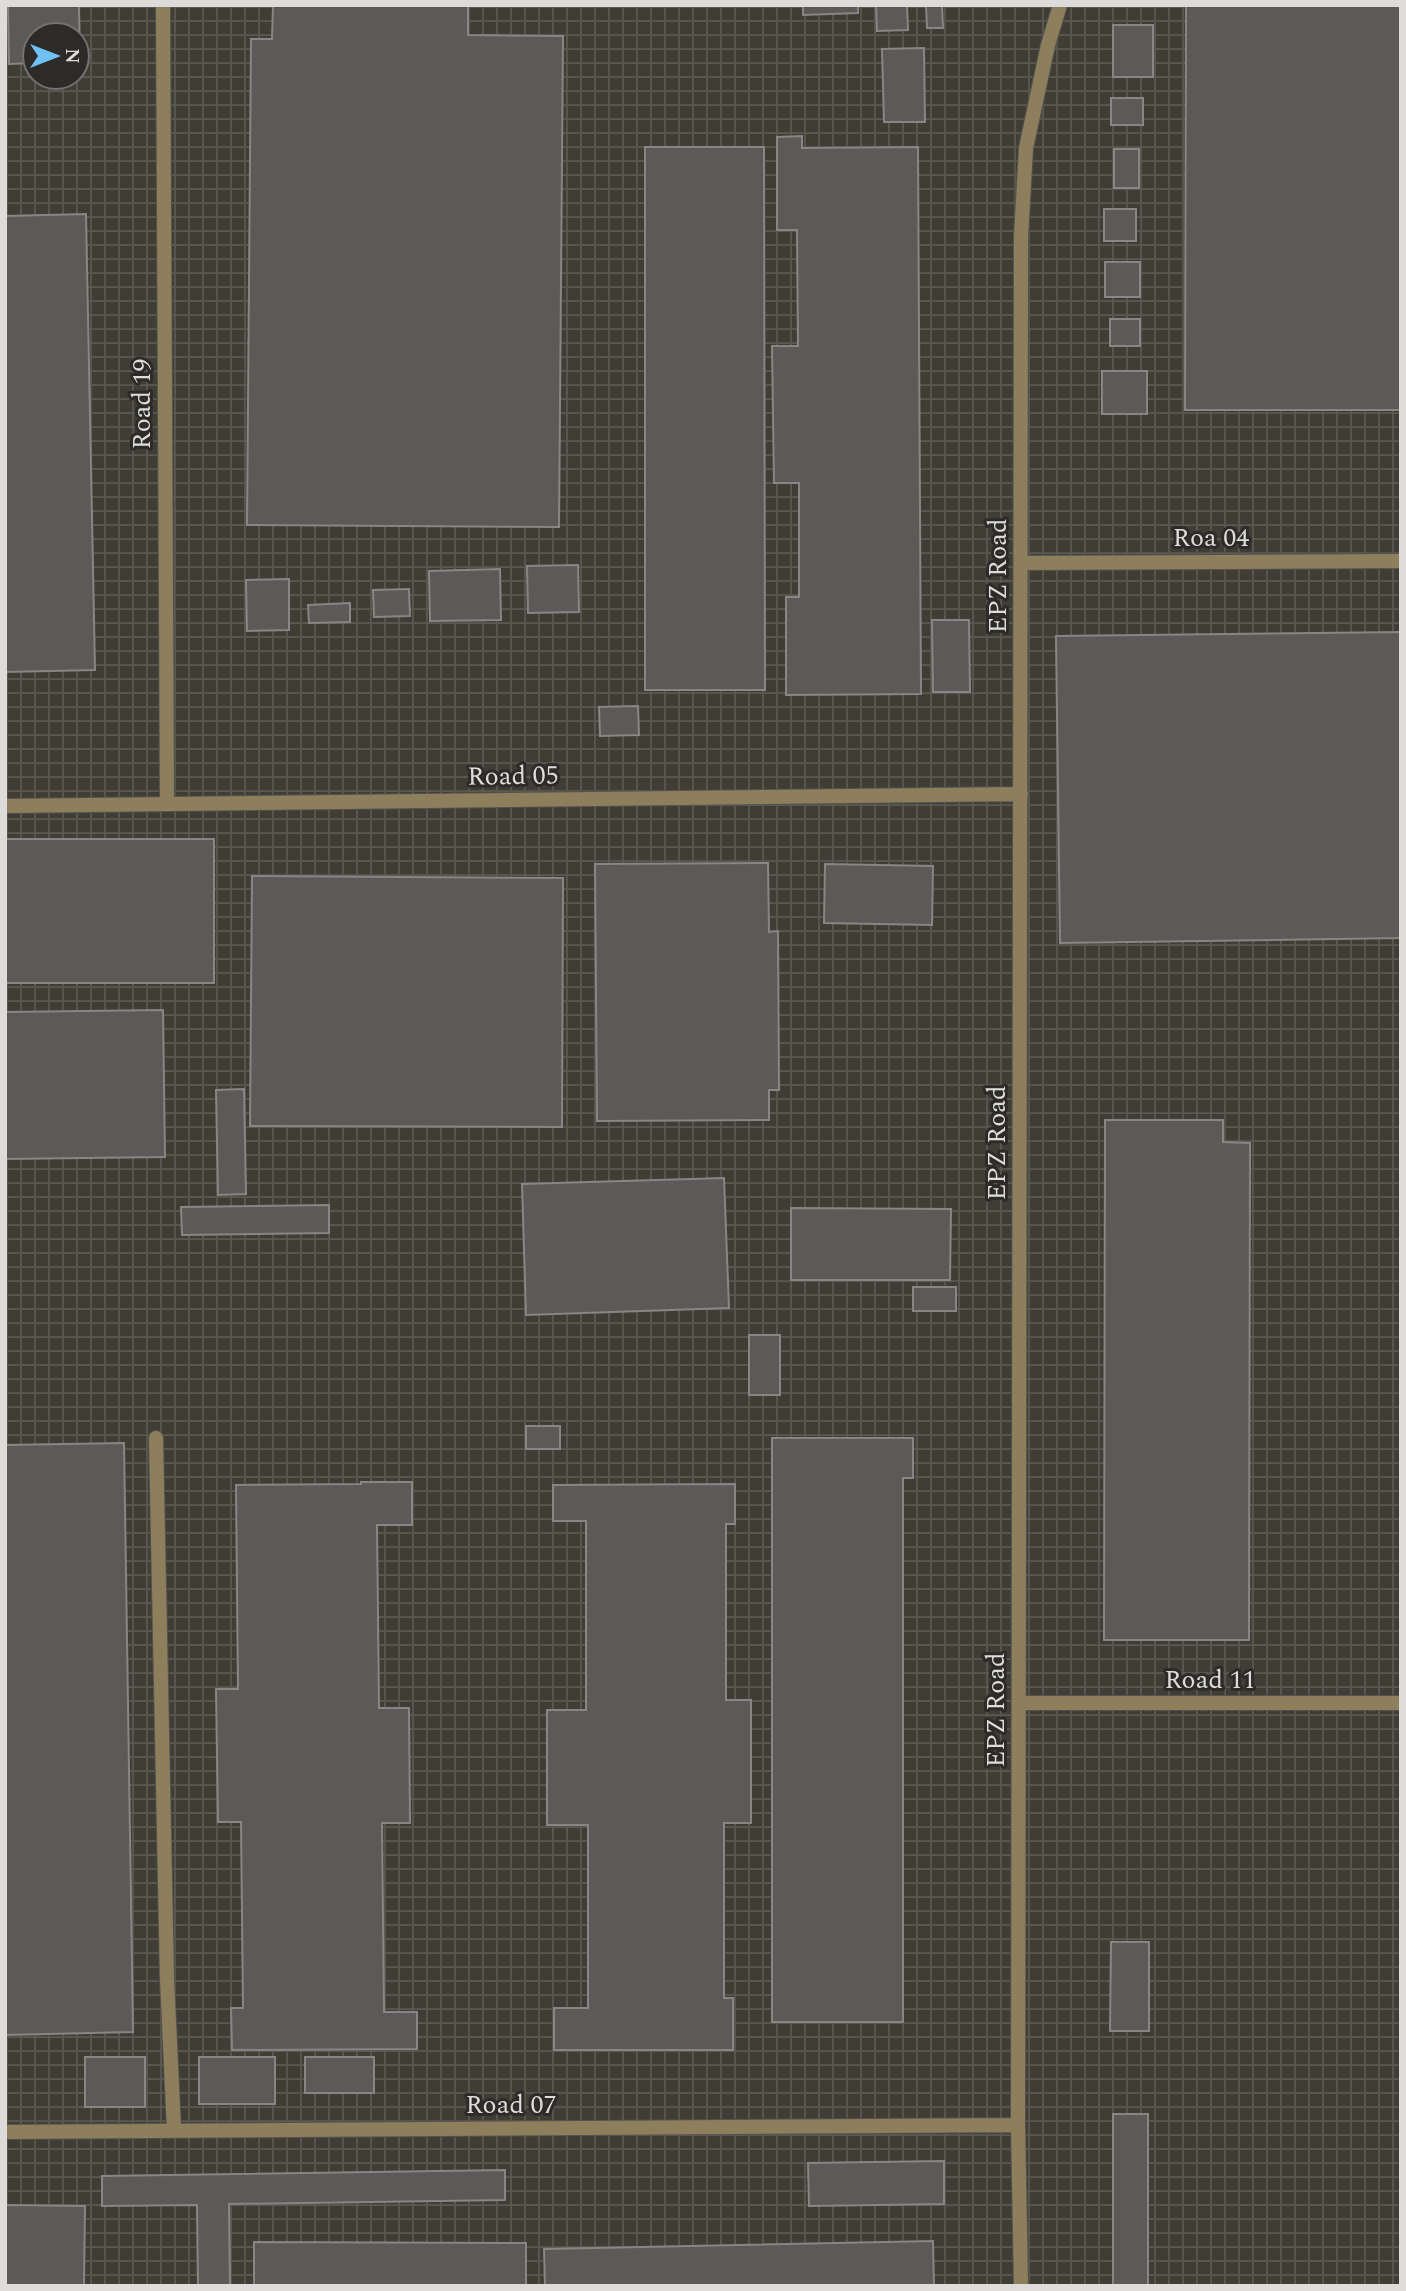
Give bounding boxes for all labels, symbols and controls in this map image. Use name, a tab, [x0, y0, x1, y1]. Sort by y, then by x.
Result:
north arrow	[21, 21, 91, 91]
text: N	[57, 48, 86, 64]
street label: Road 19	[122, 358, 162, 450]
street label: EPZ Road	[978, 518, 1018, 634]
street label: Roa 04	[1173, 518, 1249, 558]
street label: Road 05	[467, 755, 559, 797]
street label: EPZ Road	[977, 1085, 1017, 1201]
street label: EPZ Road	[976, 1652, 1016, 1768]
street label: Road 11	[1164, 1660, 1256, 1700]
street label: Road 07	[465, 2085, 557, 2125]

